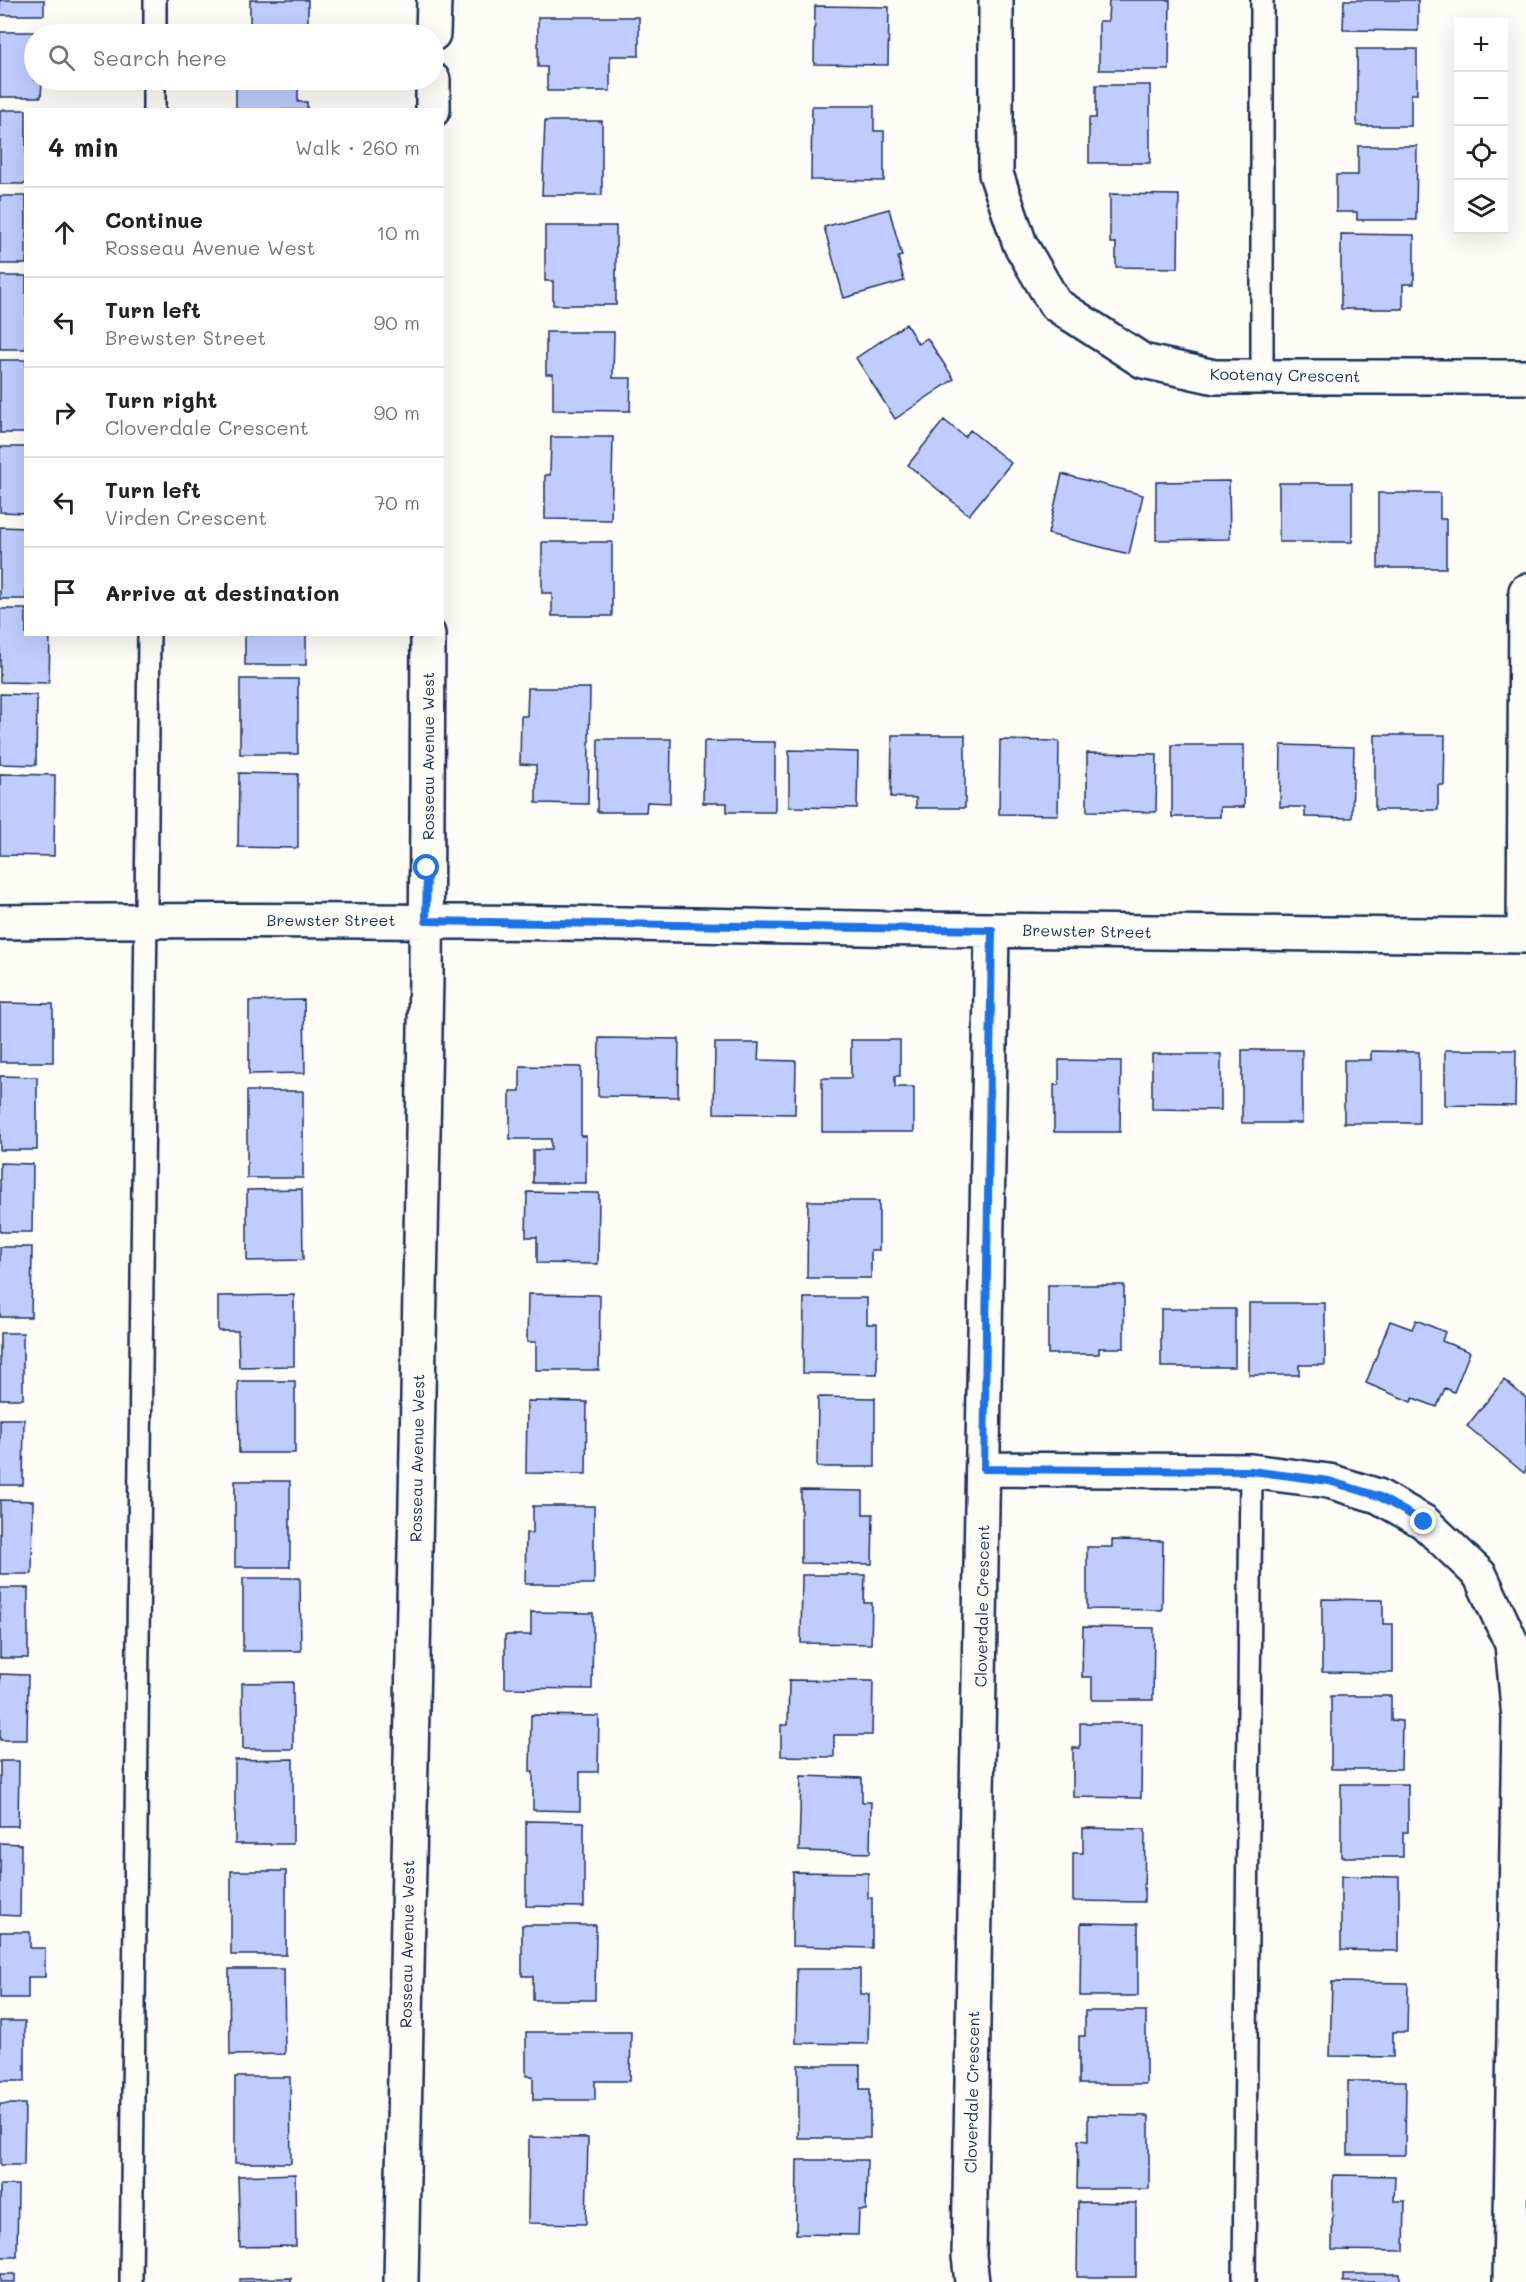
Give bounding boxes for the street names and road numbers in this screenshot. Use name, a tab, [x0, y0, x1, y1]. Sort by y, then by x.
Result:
street label: Kootenay Crescent	[1210, 363, 1360, 386]
street label: Rosseau Avenue West	[417, 672, 438, 840]
street label: Brewster Street	[266, 909, 396, 930]
street label: Brewster Street	[1022, 919, 1152, 942]
street label: Rosseau Avenue West	[405, 1374, 428, 1542]
street label: Cloverdale Crescent	[970, 1524, 993, 1688]
street label: Rosseau Avenue West	[395, 1860, 418, 2028]
street label: Cloverdale Crescent	[960, 2010, 983, 2174]

